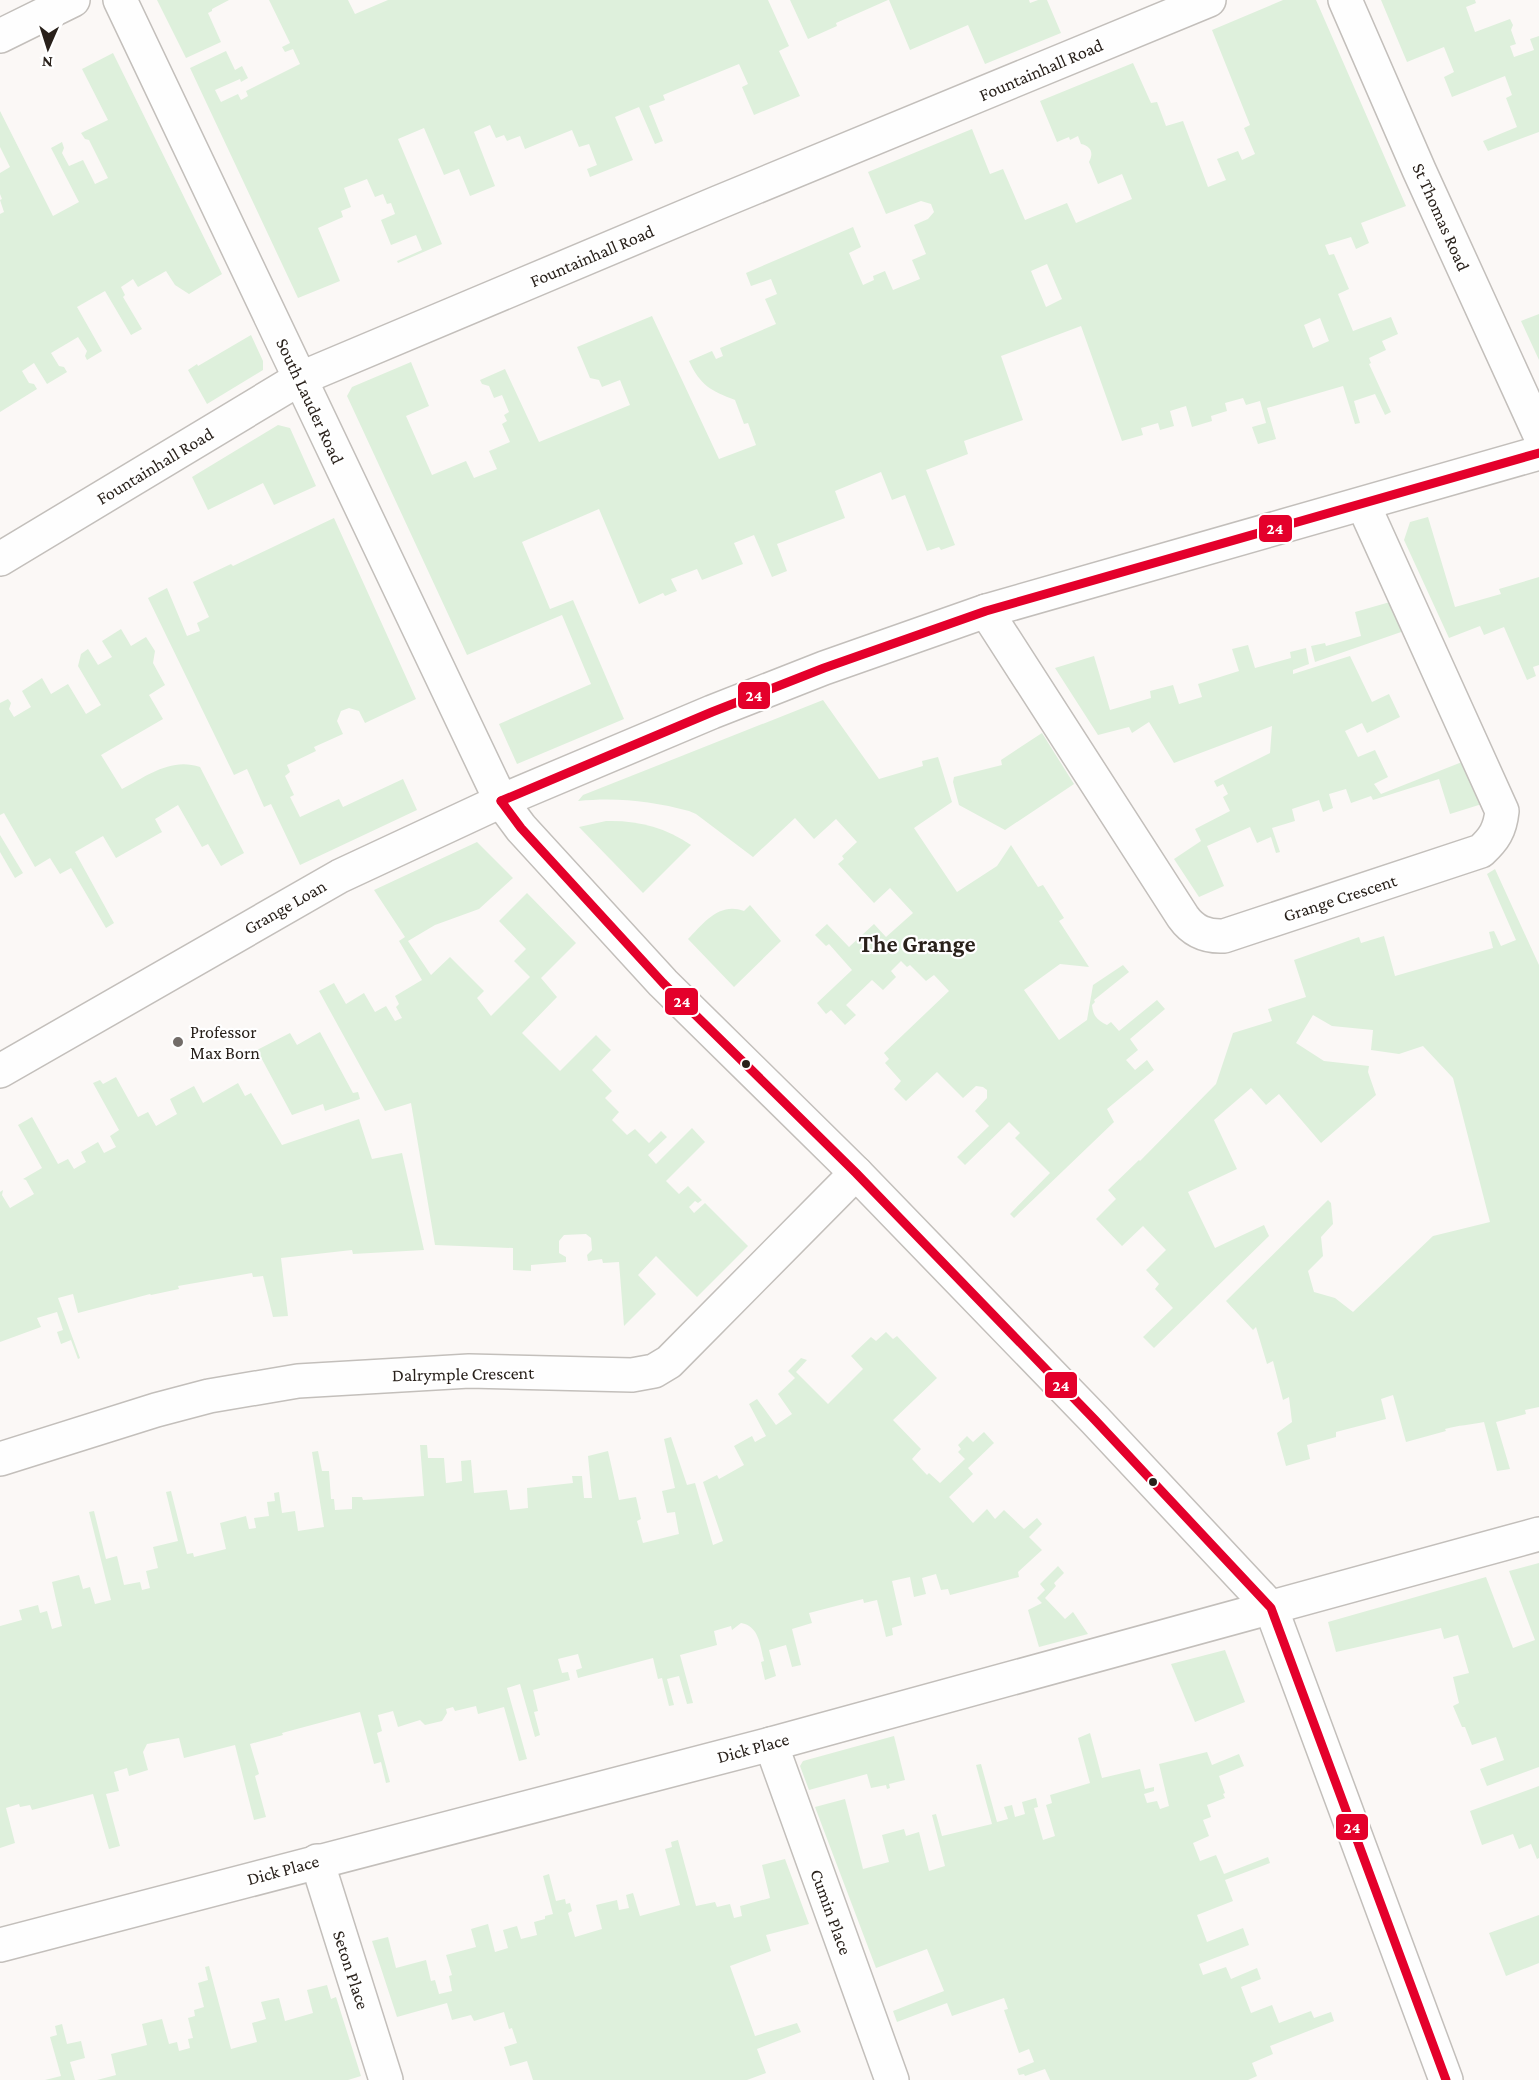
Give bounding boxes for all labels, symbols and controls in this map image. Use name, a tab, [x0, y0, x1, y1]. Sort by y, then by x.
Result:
north arrow	[18, 18, 78, 78]
street label: Fountainhall Road	[976, 35, 1106, 105]
text: N	[41, 54, 53, 71]
street label: St Thomas Road	[1408, 160, 1474, 274]
street label: Fountainhall Road	[527, 221, 657, 291]
street label: South Lauder Road	[272, 335, 348, 468]
street label: Fountainhall Road	[93, 423, 217, 509]
line badge: 24	[1258, 514, 1293, 543]
text: 24	[1267, 520, 1284, 537]
line badge: 24	[737, 681, 771, 710]
text: 24	[746, 687, 763, 704]
street label: Grange Crescent	[1281, 870, 1400, 926]
street label: Grange Loan	[240, 875, 330, 938]
district label: The Grange	[858, 930, 976, 957]
line badge: 24	[664, 987, 699, 1016]
text: 24	[674, 993, 691, 1010]
place label: Professor Max Born	[190, 1022, 260, 1063]
marker: Professor Max Born	[171, 1035, 185, 1049]
unlabelled marker	[740, 1058, 752, 1070]
street label: Dalrymple Crescent	[392, 1363, 535, 1385]
line badge: 24	[1044, 1371, 1078, 1399]
text: 24	[1053, 1377, 1070, 1394]
unlabelled marker	[1147, 1476, 1159, 1488]
street label: Dick Place	[715, 1729, 791, 1767]
line badge: 24	[1335, 1813, 1369, 1841]
text: 24	[1344, 1819, 1361, 1836]
street label: Dick Place	[245, 1851, 321, 1889]
street label: Cumin Place	[806, 1866, 856, 1958]
street label: Seton Place	[329, 1928, 373, 2012]

